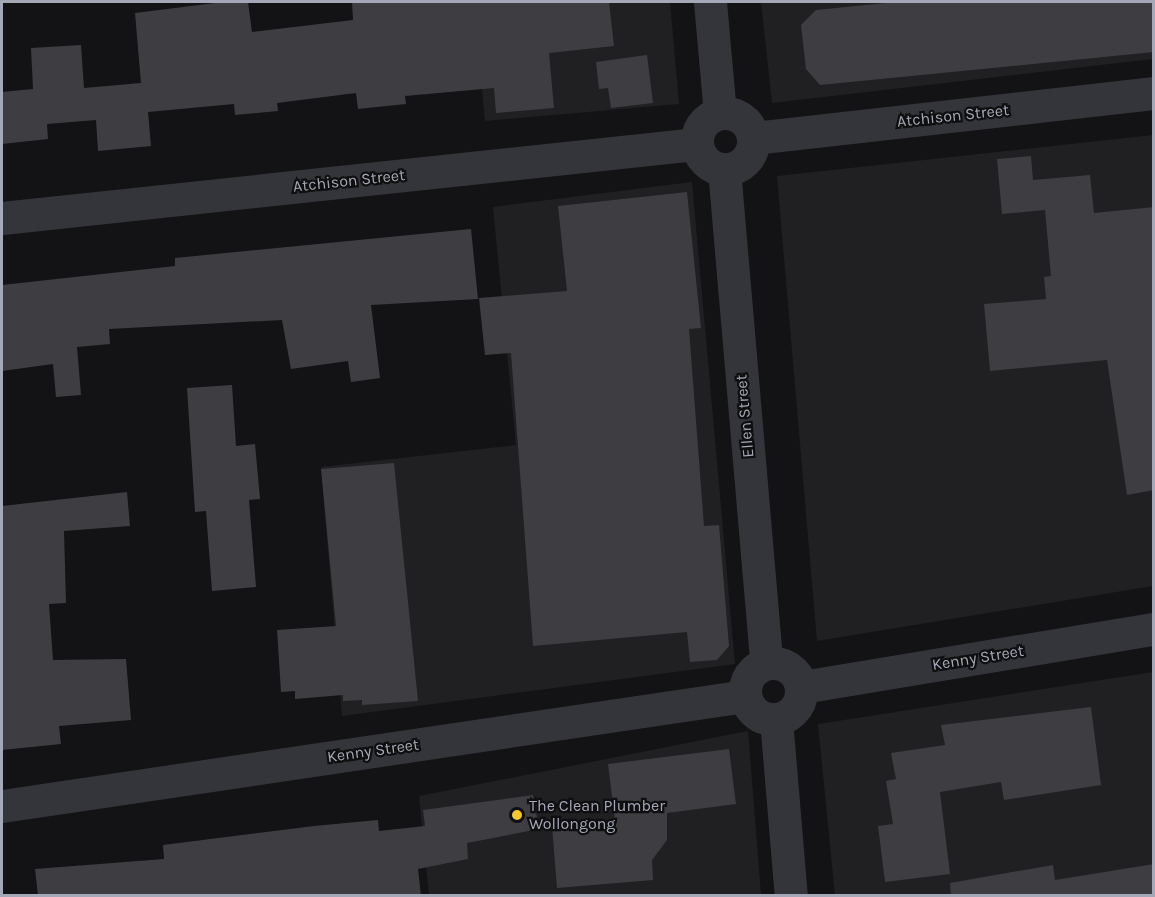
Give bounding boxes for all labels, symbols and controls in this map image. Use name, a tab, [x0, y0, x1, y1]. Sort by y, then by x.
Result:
street label: Atchison Street	[896, 101, 1010, 131]
street label: Atchison Street	[292, 166, 406, 196]
street label: Ellen Street	[732, 374, 758, 458]
street label: Kenny Street	[931, 641, 1025, 675]
street label: Kenny Street	[326, 735, 420, 767]
place label: The Clean Plumber Wollongong	[529, 796, 665, 834]
marker: The Clean Plumber Wollongong	[510, 808, 524, 822]

